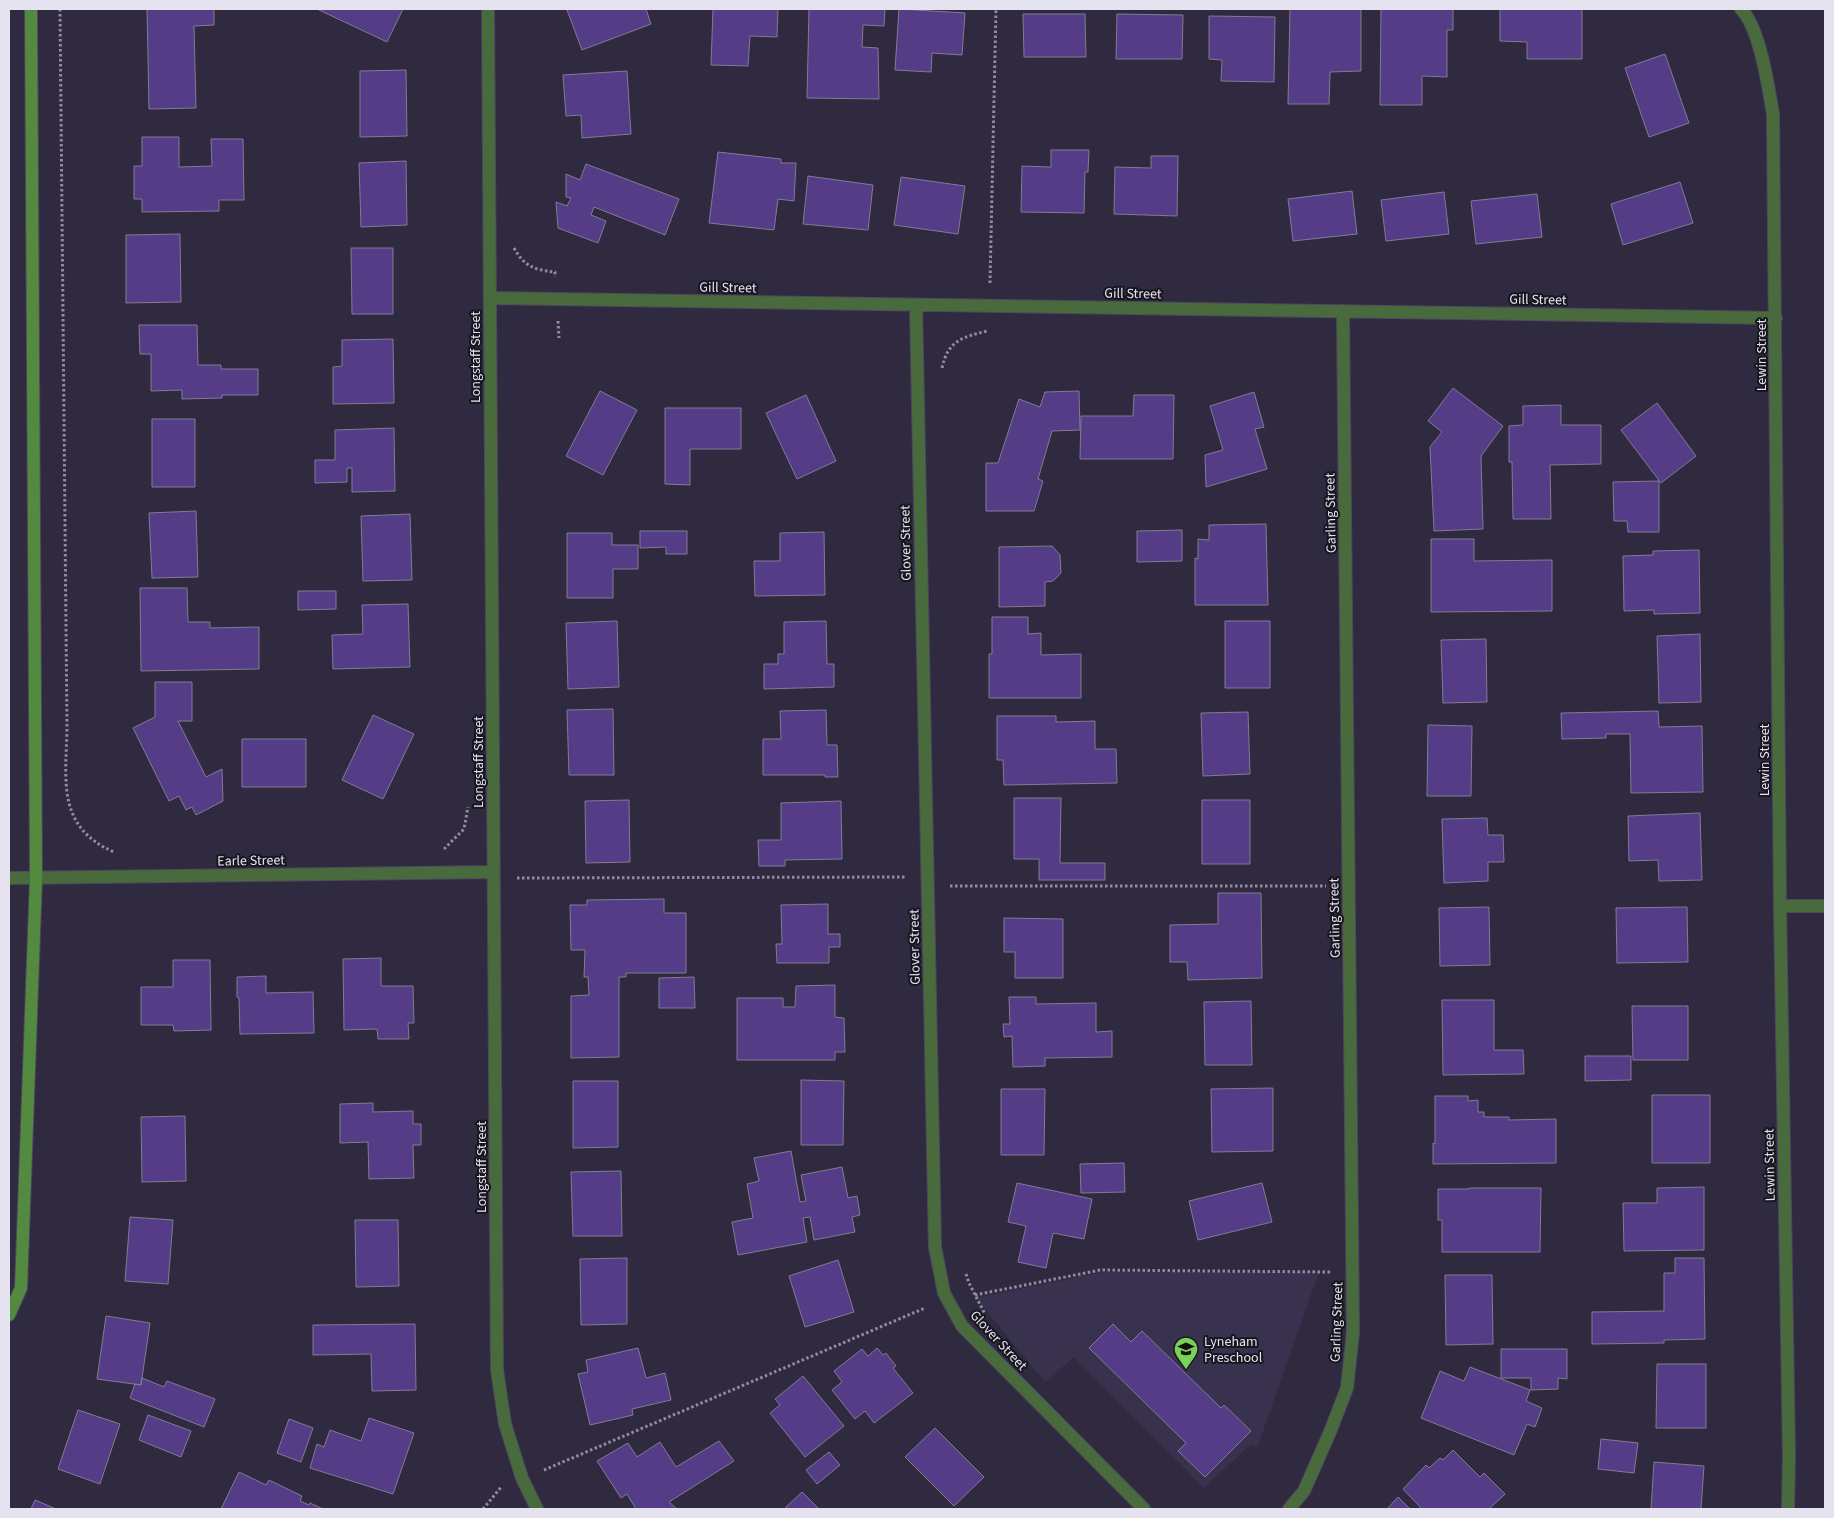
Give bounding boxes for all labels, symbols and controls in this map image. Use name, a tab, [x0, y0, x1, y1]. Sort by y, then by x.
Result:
street label: Gill Street	[699, 278, 757, 299]
street label: Gill Street	[1104, 284, 1162, 305]
street label: Gill Street	[1509, 290, 1567, 311]
street label: Longstaff Street	[466, 311, 486, 403]
street label: Lewin Street	[1752, 318, 1772, 391]
street label: Garling Street	[1320, 472, 1342, 553]
street label: Glover Street	[895, 505, 917, 581]
street label: Longstaff Street	[469, 716, 489, 808]
street label: Lewin Street	[1755, 723, 1775, 796]
street label: Earle Street	[217, 850, 285, 872]
street label: Garling Street	[1324, 877, 1346, 958]
street label: Glover Street	[904, 909, 926, 985]
street label: Longstaff Street	[472, 1121, 492, 1213]
street label: Lewin Street	[1759, 1128, 1781, 1202]
street label: Garling Street	[1326, 1281, 1348, 1362]
street label: Glover Street	[965, 1306, 1032, 1375]
place label: Lyneham Preschool	[1204, 1332, 1263, 1368]
school or university icon: Lyneham Preschool	[1173, 1336, 1199, 1370]

